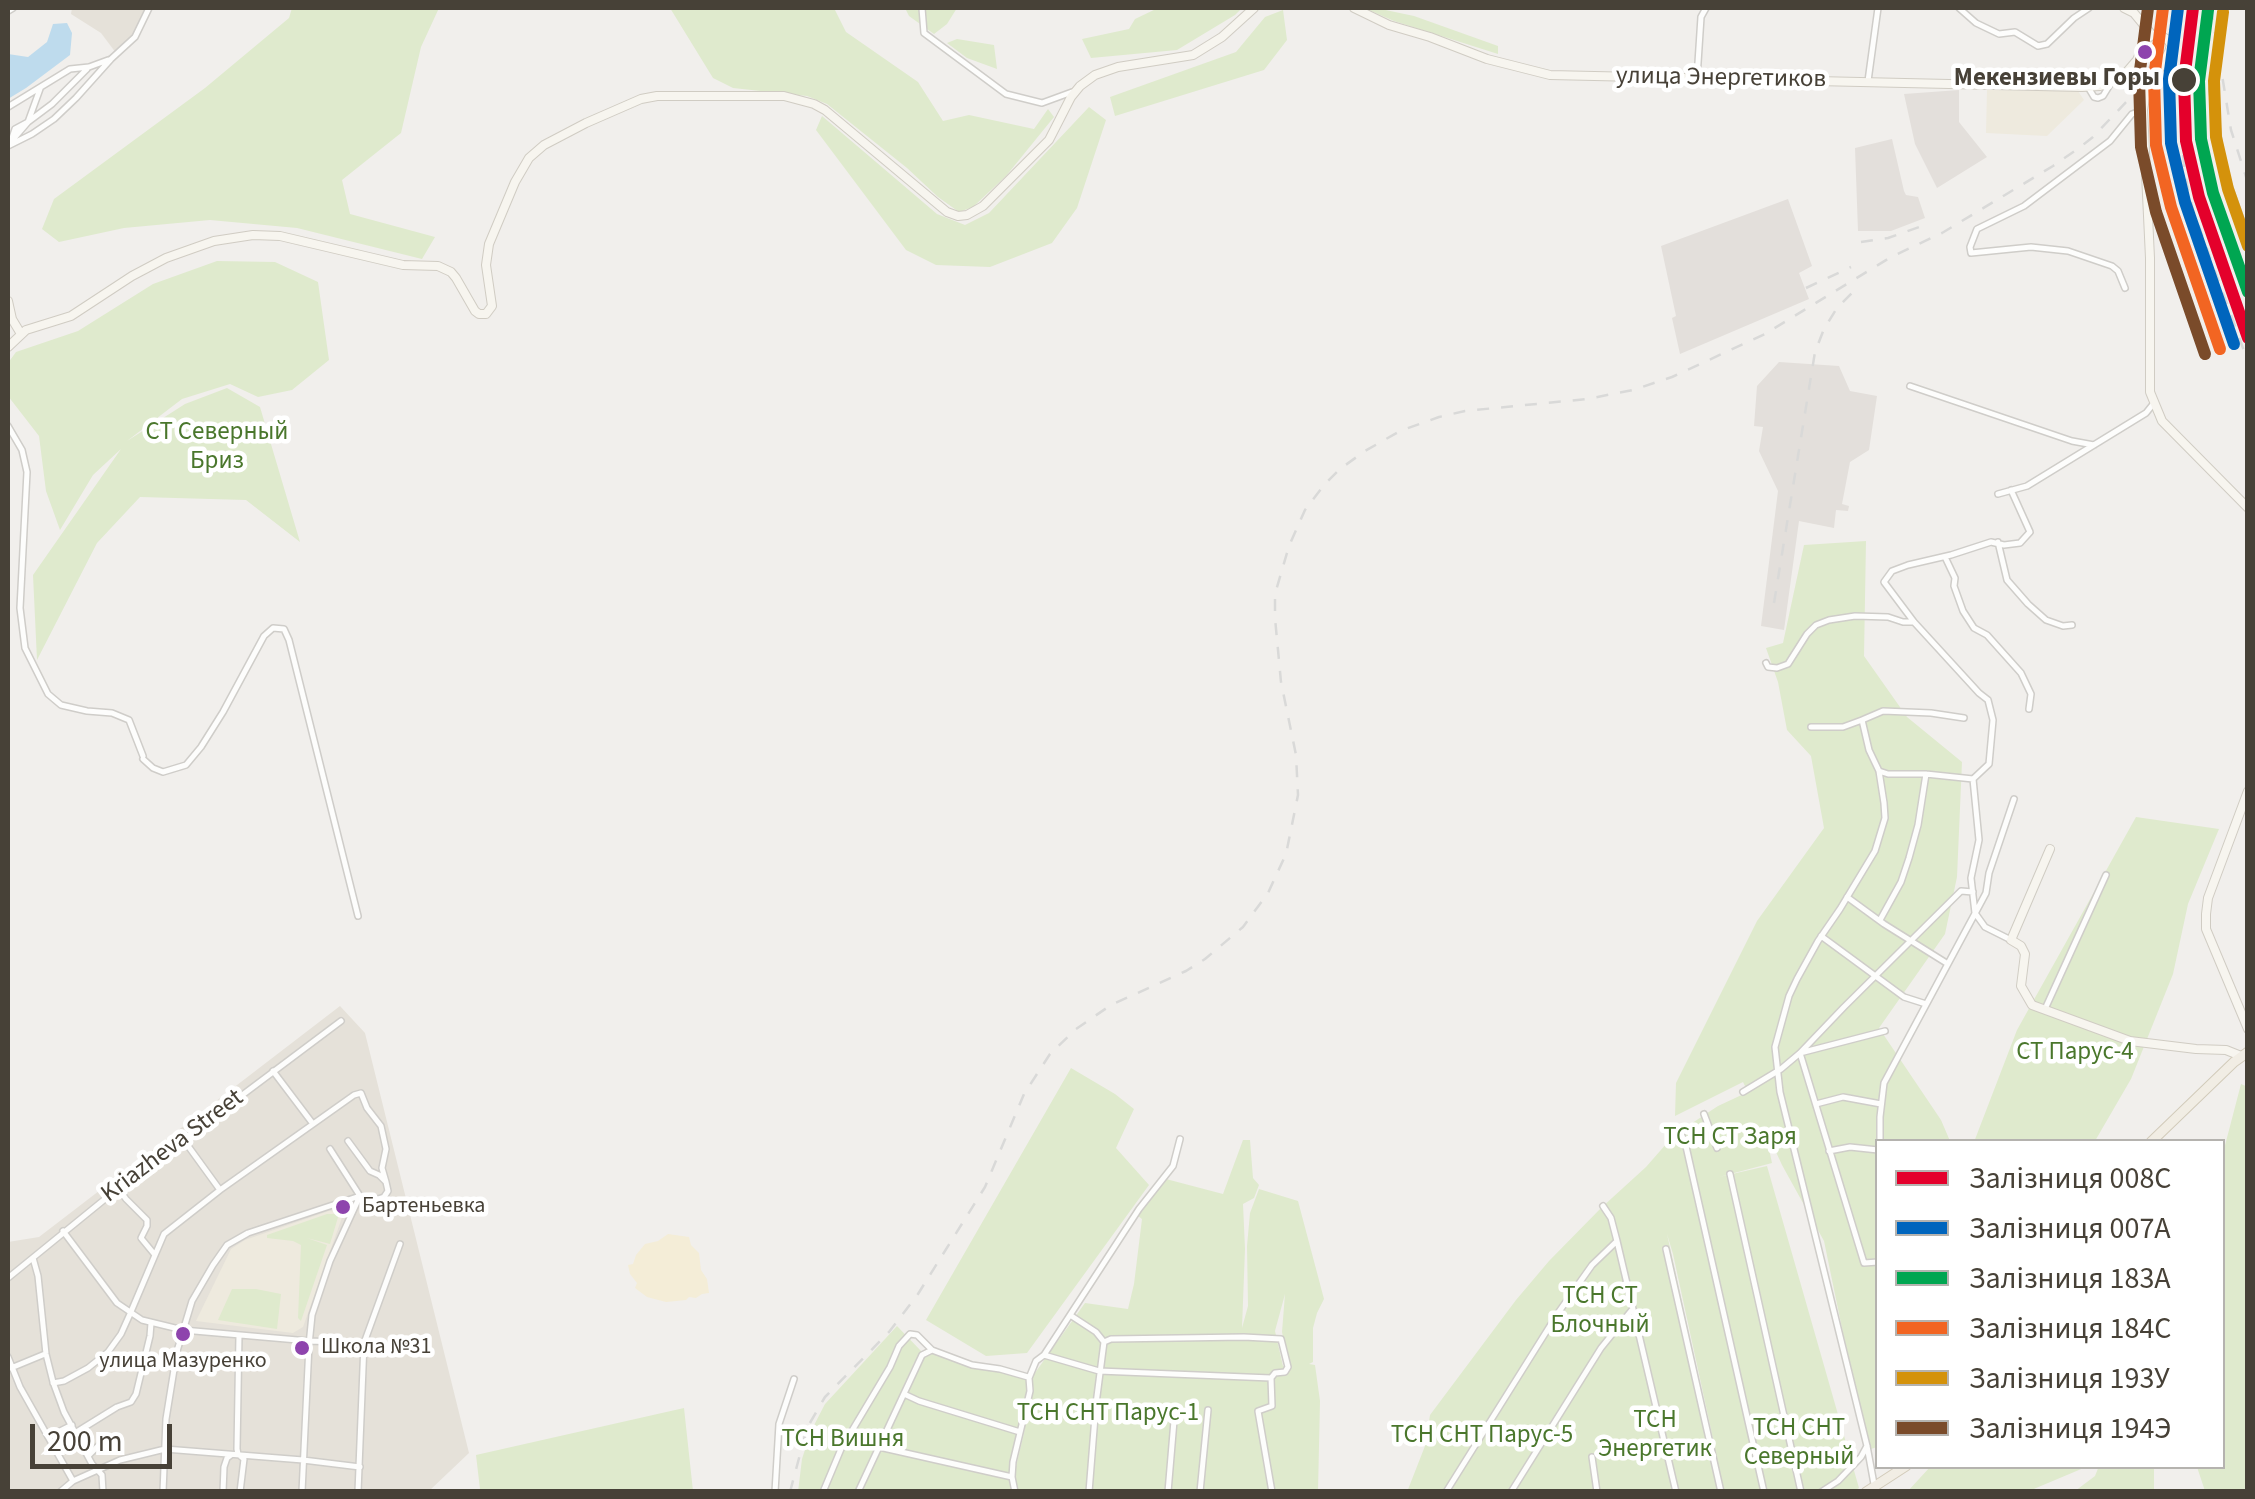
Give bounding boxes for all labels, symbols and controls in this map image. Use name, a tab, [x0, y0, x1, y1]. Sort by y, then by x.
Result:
unlabelled marker	[2135, 42, 2155, 62]
street label: улица Энергетиков	[1616, 62, 1826, 96]
place label: Мекензиевы Горы	[1954, 65, 2160, 95]
marker: Мекензиевы Горы	[2169, 65, 2199, 95]
park label: СТ Северный Бриз	[146, 419, 288, 478]
park label: СТ Парус-4	[2016, 1039, 2134, 1069]
street label: Kriazheva Street	[96, 1084, 250, 1210]
park label: ТСН СТ Заря	[1663, 1124, 1797, 1154]
legend	[1875, 1139, 2225, 1469]
text: Залізниця 008С	[1969, 1157, 2171, 1200]
place label: Бартеньевка	[362, 1194, 485, 1220]
marker: Бартеньевка	[333, 1197, 353, 1217]
text: Залізниця 007А	[1969, 1207, 2171, 1250]
text: Залізниця 183А	[1969, 1257, 2171, 1300]
park label: ТСН СТ Блочный	[1550, 1283, 1650, 1342]
text: Залізниця 184С	[1969, 1307, 2171, 1350]
marker: улица Мазуренко	[173, 1324, 193, 1344]
place label: Школа №31	[321, 1335, 431, 1361]
marker: Школа №31	[292, 1338, 312, 1358]
place label: улица Мазуренко	[99, 1349, 267, 1375]
text: Залізниця 193У	[1969, 1357, 2170, 1400]
park label: ТСН СНТ Парус-1	[1017, 1400, 1199, 1430]
scale bar	[35, 1404, 178, 1466]
park label: ТСН Энергетик	[1598, 1407, 1712, 1466]
text: Залізниця 194Э	[1969, 1407, 2171, 1450]
park label: ТСН СНТ Северный	[1744, 1415, 1854, 1474]
text: 200 m	[47, 1420, 123, 1463]
park label: ТСН СНТ Парус-5	[1391, 1422, 1573, 1452]
park label: ТСН Вишня	[782, 1426, 904, 1456]

